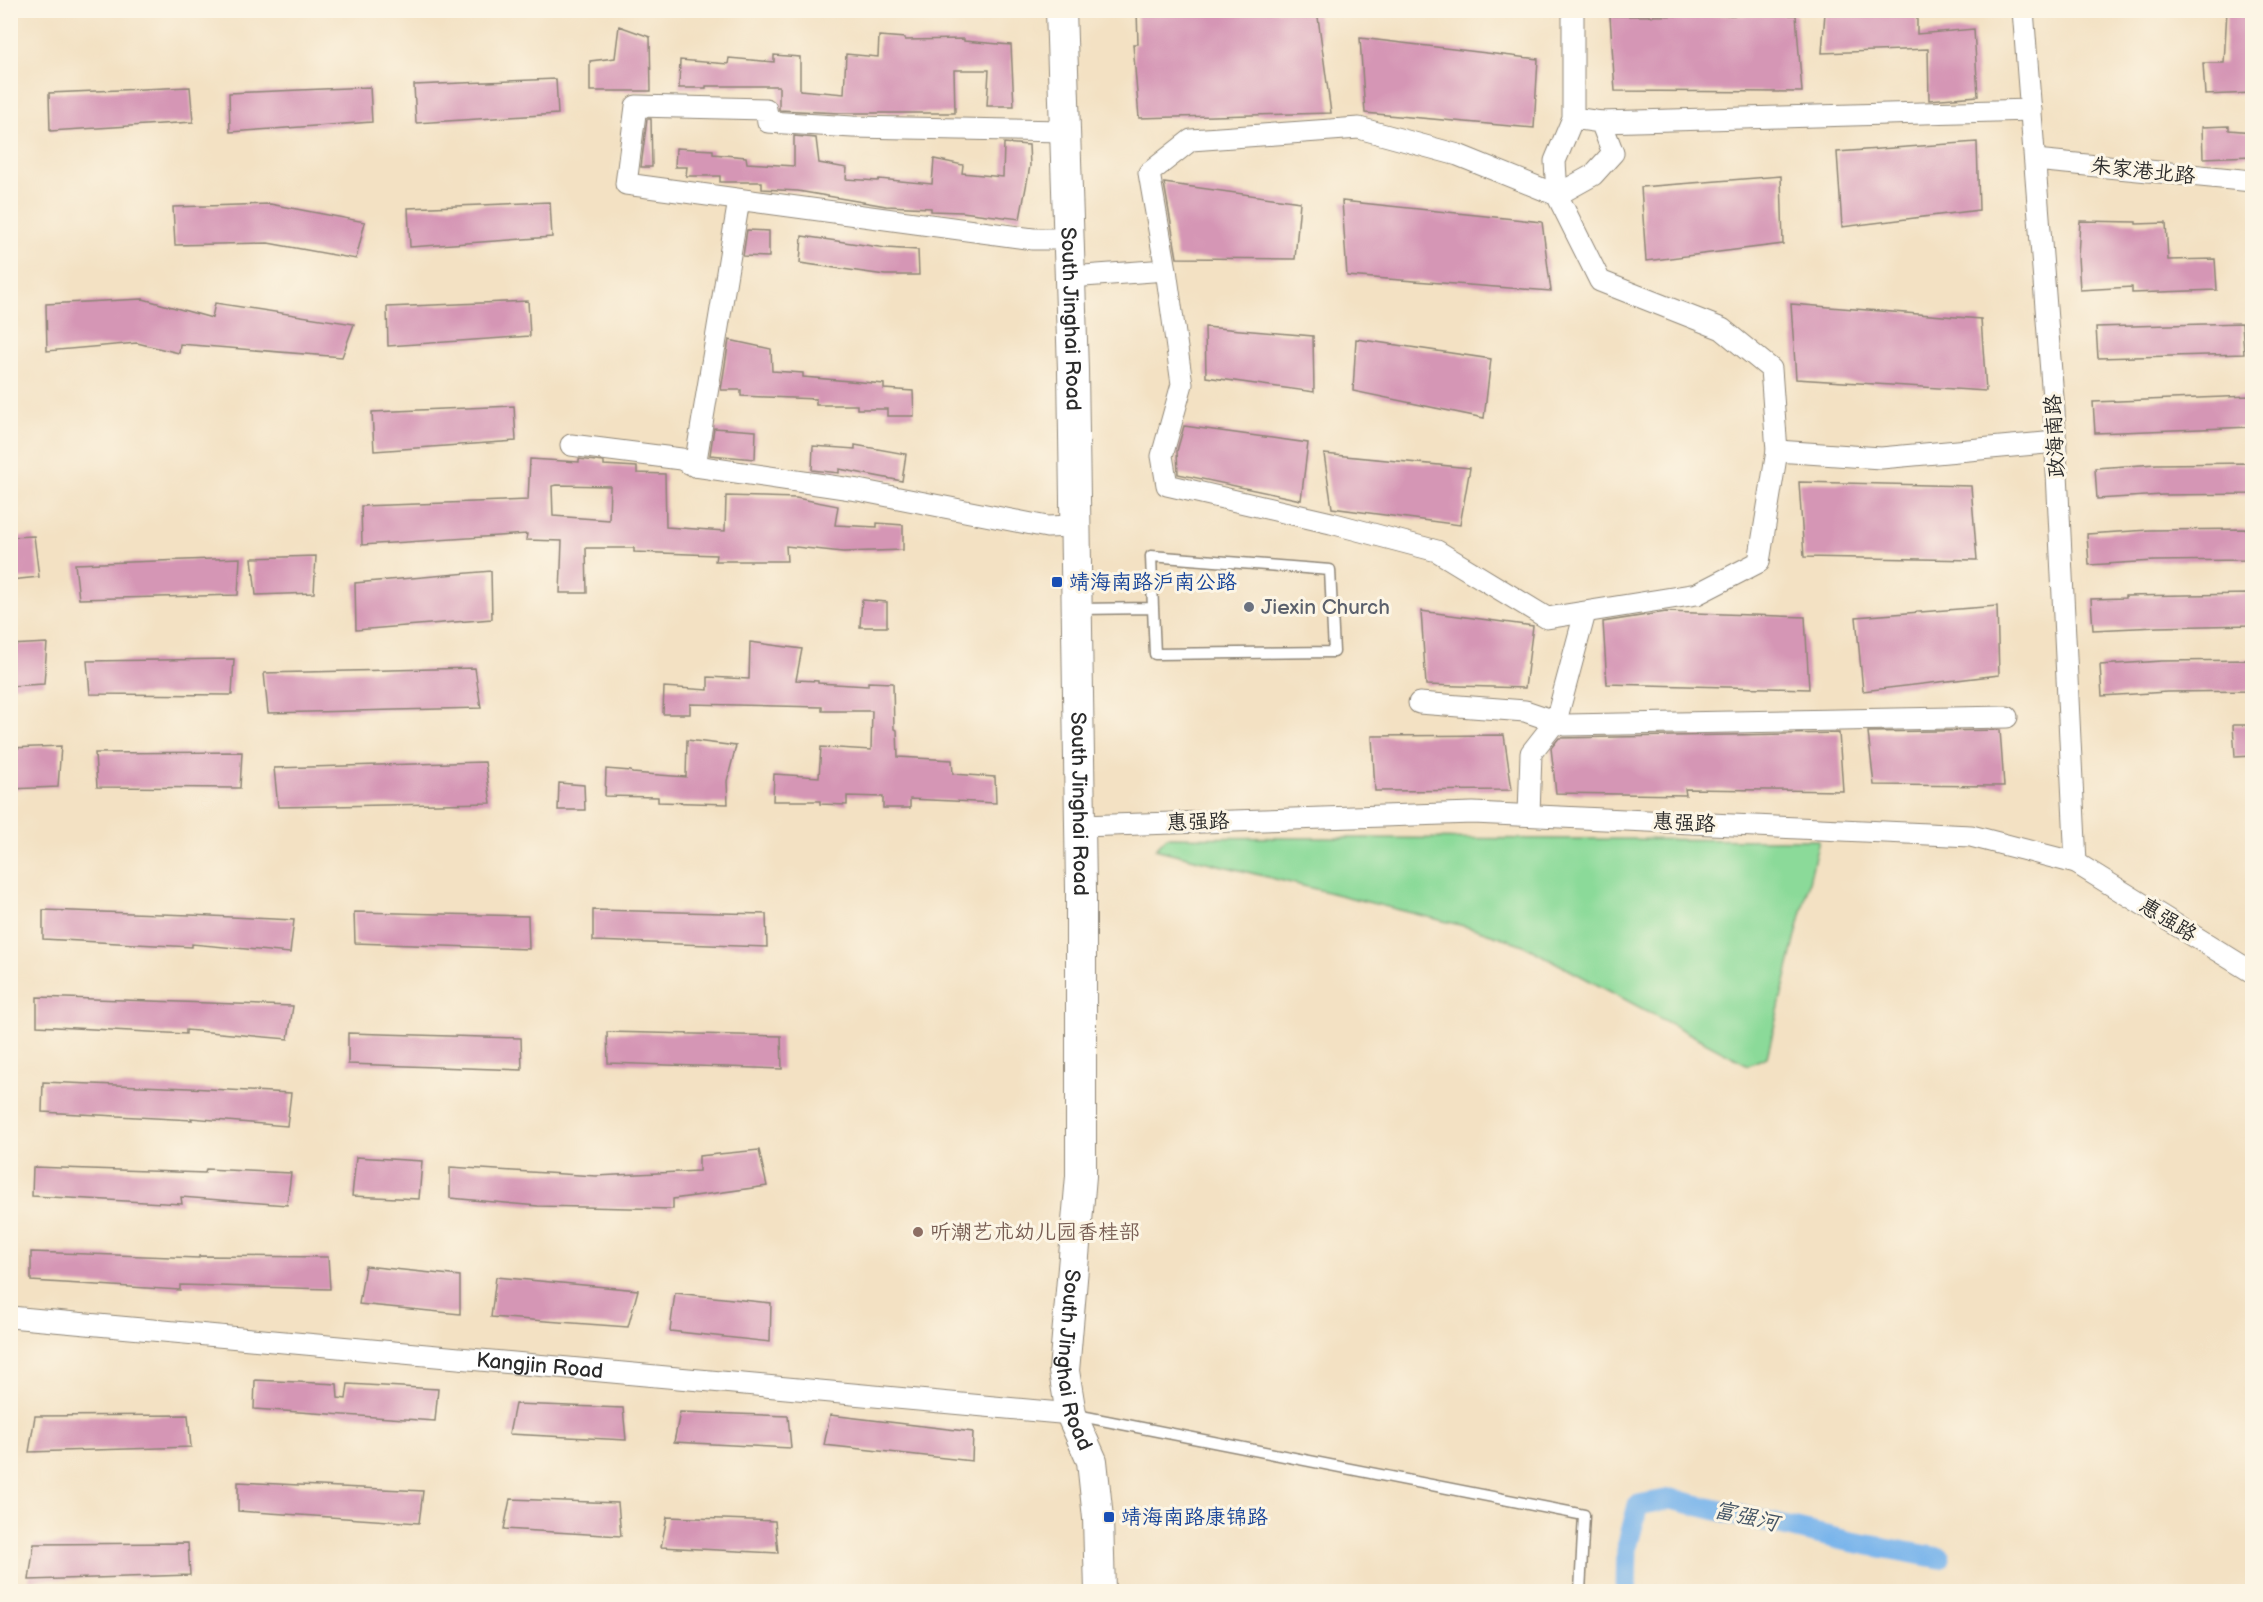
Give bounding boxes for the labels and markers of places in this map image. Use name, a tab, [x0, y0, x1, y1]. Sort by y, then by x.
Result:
place label: 靖海南路沪南公路	[1069, 570, 1237, 595]
marker: 靖海南路沪南公路	[1050, 575, 1064, 589]
place label: Jiexin Church	[1261, 595, 1390, 620]
marker: Jiexin Church	[1242, 600, 1256, 614]
place label: 听潮艺术幼儿园香桂部	[930, 1220, 1140, 1245]
marker: 听潮艺术幼儿园香桂部	[911, 1225, 925, 1239]
place label: 靖海南路康锦路	[1121, 1505, 1268, 1530]
marker: 靖海南路康锦路	[1102, 1510, 1116, 1524]

